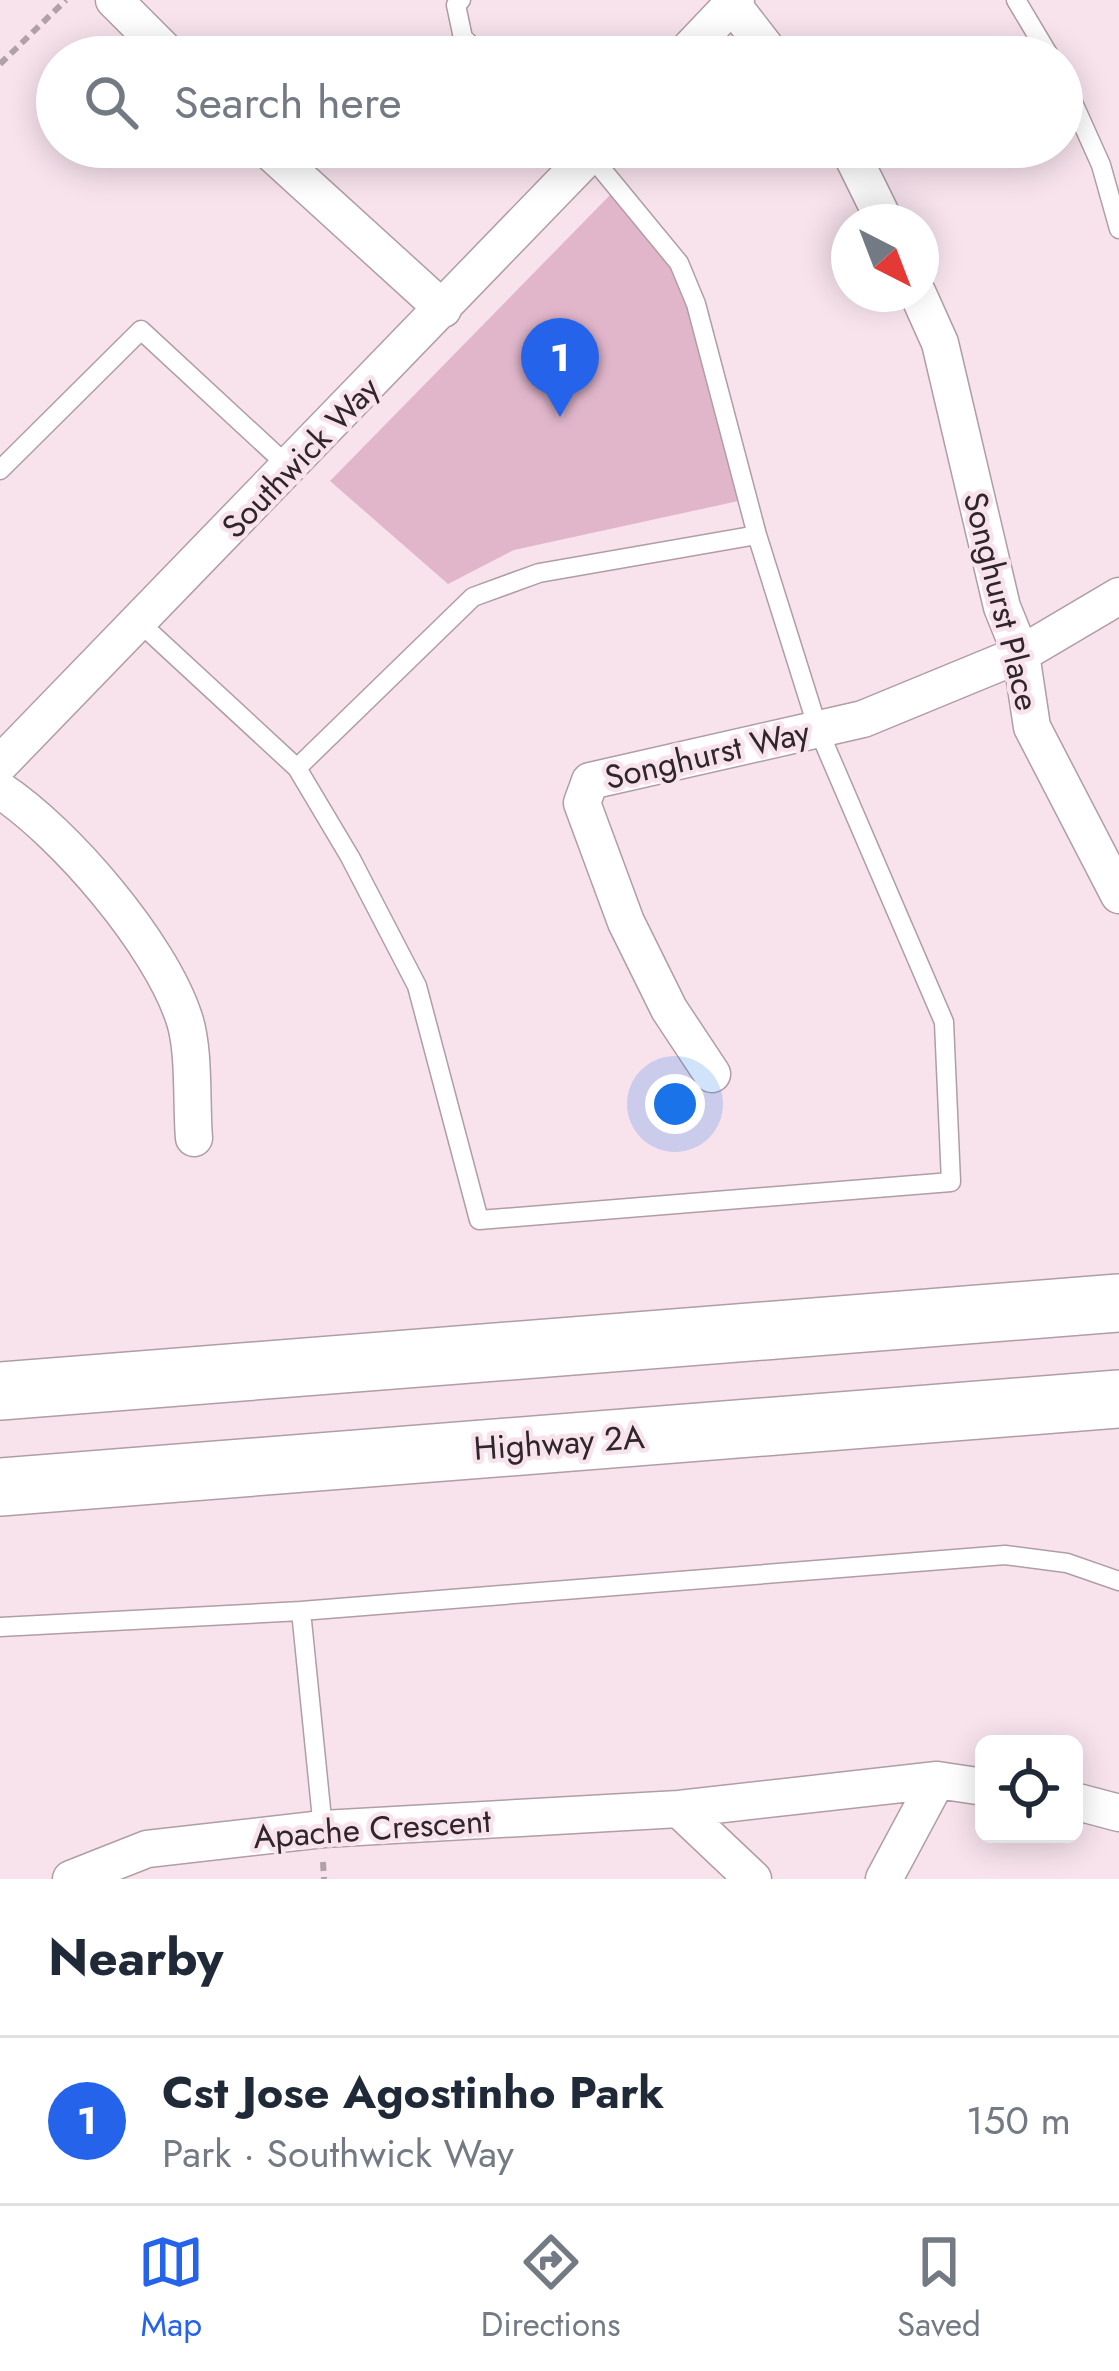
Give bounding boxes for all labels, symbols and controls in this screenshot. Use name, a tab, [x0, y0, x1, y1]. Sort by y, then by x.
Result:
search box	[36, 36, 1083, 168]
icon: search	[78, 69, 144, 135]
text: Search here	[174, 70, 402, 135]
north arrow	[831, 204, 939, 312]
pin: 1	[521, 318, 599, 417]
street label: Southwick Way	[211, 365, 390, 549]
street label: Songhurst Place	[952, 487, 1051, 715]
street label: Songhurst Way	[600, 708, 815, 801]
your location	[645, 1074, 705, 1134]
street label: Highway 2A	[472, 1413, 646, 1472]
map controls	[975, 1735, 1083, 1843]
button: locate	[975, 1735, 1083, 1843]
street label: Apache Crescent	[252, 1797, 493, 1860]
text: Nearby	[48, 1920, 223, 1994]
text: Cst Jose Agostinho Park	[162, 2060, 664, 2125]
text: 1	[77, 2092, 97, 2149]
text: 150 m	[966, 2092, 1071, 2149]
text: Park · Southwick Way	[162, 2125, 514, 2182]
tab: Map	[138, 2229, 204, 2348]
tab: Directions	[481, 2229, 621, 2348]
tab: Saved	[897, 2229, 981, 2348]

